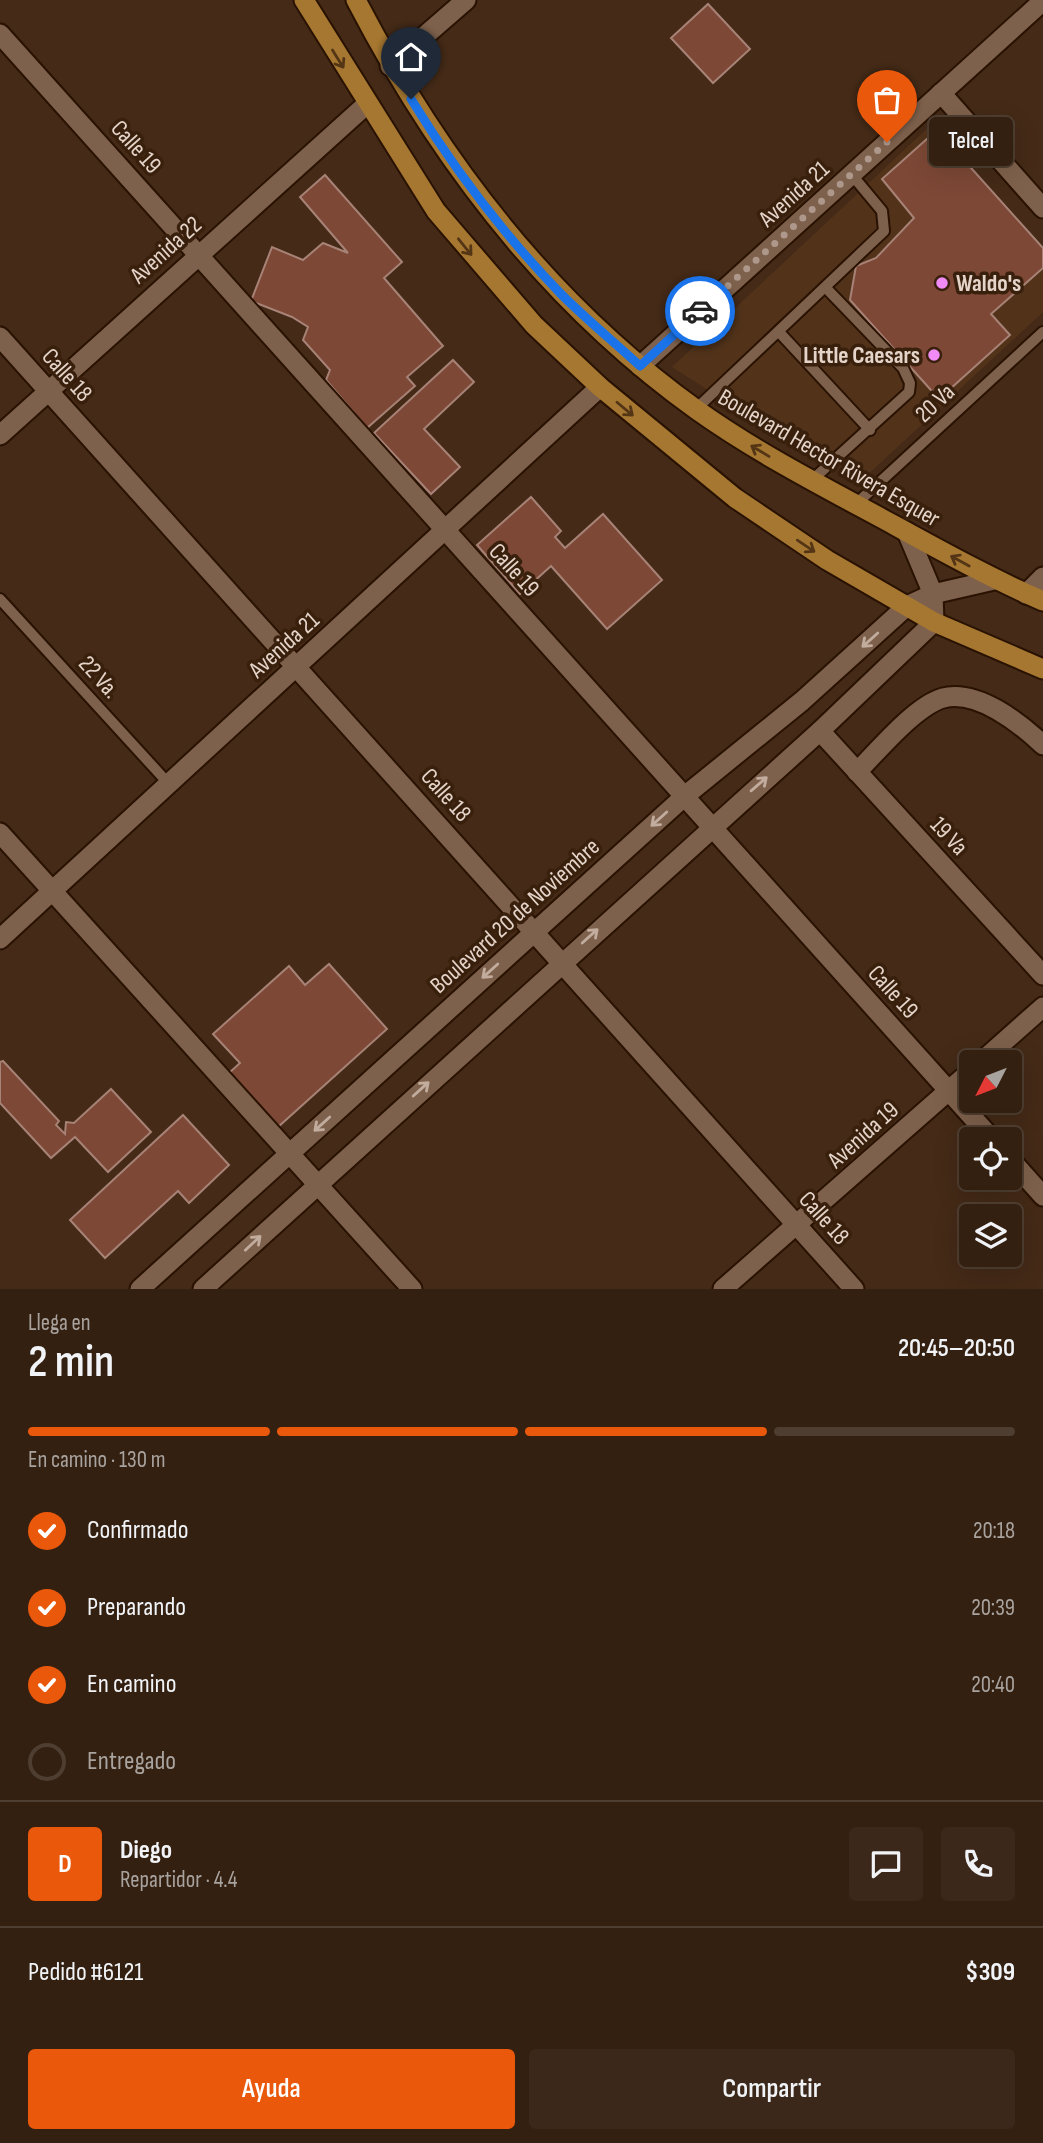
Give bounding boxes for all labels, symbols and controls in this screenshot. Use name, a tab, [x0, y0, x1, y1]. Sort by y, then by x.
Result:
pin	[381, 27, 441, 99]
icon: home	[392, 38, 430, 76]
one-way arrow	[332, 48, 346, 68]
pin	[857, 70, 917, 142]
icon: bag	[868, 81, 906, 119]
street label: Calle 19	[105, 114, 167, 180]
callout: Telcel	[929, 118, 1013, 166]
text: Telcel	[948, 127, 994, 155]
street label: Avenida 21	[752, 154, 836, 234]
street label: Avenida 22	[123, 210, 208, 290]
one-way arrow	[458, 238, 473, 256]
place label: Waldo's	[956, 269, 1021, 298]
marker: Waldo's	[934, 275, 950, 291]
courier	[665, 276, 735, 346]
icon: car	[681, 292, 719, 330]
place label: Little Caesars	[803, 341, 920, 370]
street label: Calle 18	[36, 342, 98, 408]
marker: Little Caesars	[926, 347, 942, 363]
street label: 20 Va	[909, 377, 961, 429]
street label: Boulevard Hector Rivera Esquer	[713, 383, 945, 533]
one-way arrow	[616, 401, 634, 417]
one-way arrow	[751, 444, 771, 458]
street label: Calle 19	[483, 537, 545, 603]
one-way arrow	[796, 539, 815, 553]
one-way arrow	[950, 554, 970, 568]
street label: Avenida 21	[242, 605, 326, 685]
one-way arrow	[861, 632, 879, 648]
street label: 22 Va.	[72, 650, 126, 704]
street label: Calle 18	[415, 762, 477, 828]
one-way arrow	[750, 776, 768, 792]
one-way arrow	[651, 810, 668, 827]
street label: 19 Va	[924, 811, 974, 861]
street label: Boulevard 20 de Noviembre	[424, 832, 606, 1000]
one-way arrow	[581, 928, 599, 944]
street label: Calle 19	[862, 959, 924, 1025]
one-way arrow	[482, 962, 499, 979]
north arrow	[959, 1050, 1022, 1113]
map controls	[959, 1050, 1022, 1267]
one-way arrow	[412, 1081, 430, 1097]
street label: Avenida 19	[821, 1096, 904, 1175]
one-way arrow	[313, 1116, 331, 1132]
button: locate	[959, 1127, 1022, 1190]
street label: Calle 18	[793, 1185, 855, 1251]
button: layers	[959, 1204, 1022, 1267]
one-way arrow	[244, 1234, 261, 1251]
text: Llega en	[28, 1309, 91, 1337]
text: 20:45–20:50	[898, 1333, 1015, 1364]
text: 2 min	[28, 1335, 114, 1390]
text: En camino · 130 m	[28, 1446, 165, 1474]
icon: check	[28, 1512, 66, 1550]
text: Confirmado	[87, 1515, 188, 1546]
text: 20:18	[973, 1517, 1015, 1545]
icon: check	[28, 1589, 66, 1627]
text: Preparando	[87, 1592, 186, 1623]
text: 20:39	[971, 1594, 1015, 1622]
icon: check	[28, 1666, 66, 1704]
text: En camino	[87, 1669, 177, 1700]
text: 20:40	[971, 1671, 1015, 1699]
text: Entregado	[87, 1746, 176, 1777]
button: chat	[849, 1827, 923, 1901]
button: phone	[941, 1827, 1015, 1901]
text: Diego	[120, 1835, 172, 1866]
text: D	[58, 1849, 72, 1880]
text: Repartidor · 4.4	[120, 1866, 237, 1894]
text: Pedido #6121	[28, 1957, 143, 1988]
text: $309	[965, 1957, 1015, 1988]
button: Ayuda	[28, 2049, 515, 2129]
button: Compartir	[529, 2049, 1015, 2129]

